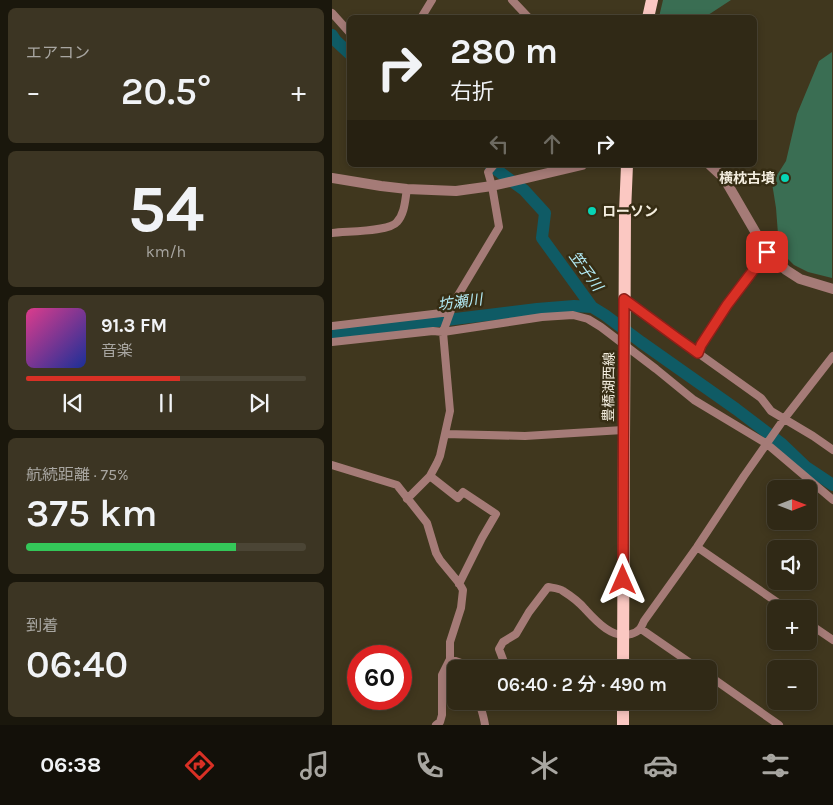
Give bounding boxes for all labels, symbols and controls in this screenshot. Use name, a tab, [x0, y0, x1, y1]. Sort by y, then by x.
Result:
text: 280 m	[450, 31, 558, 72]
icon: right	[367, 35, 432, 100]
text: エアコン	[26, 43, 90, 62]
text: 20.5°	[121, 69, 211, 114]
text: −	[26, 75, 41, 108]
text: +	[291, 75, 306, 108]
text: 右折	[450, 79, 494, 105]
icon: left	[485, 130, 513, 158]
icon: ahead	[538, 130, 566, 158]
icon: right	[591, 130, 619, 158]
place label: 横枕古墳	[719, 170, 775, 187]
text: 54	[128, 171, 204, 247]
marker: 横枕古墳	[779, 172, 791, 184]
place label: ローソン	[602, 203, 658, 220]
marker: ローソン	[586, 205, 598, 217]
pin	[746, 231, 788, 273]
icon: arrive	[753, 238, 781, 266]
text: km/h	[146, 242, 186, 261]
water label: 笠子川	[565, 248, 608, 296]
water label: 坊瀬川	[437, 290, 485, 314]
text: 91.3 FM	[101, 315, 167, 337]
text: 音楽	[101, 341, 133, 360]
street label: 豊橋湖西線	[600, 352, 618, 422]
icon: previous	[59, 389, 87, 417]
icon: pause	[152, 389, 180, 417]
icon: next	[245, 389, 273, 417]
text: 航続距離 · 75%	[26, 465, 129, 484]
north arrow	[767, 480, 817, 530]
map controls	[767, 480, 817, 710]
text: 375 km	[26, 491, 157, 536]
button: sound	[767, 540, 817, 590]
position arrow	[596, 553, 648, 605]
button: +	[767, 600, 817, 650]
text: 到着	[26, 616, 58, 635]
text: 06:40	[26, 642, 128, 687]
speed limit sign: 60	[347, 645, 412, 710]
button: −	[767, 660, 817, 710]
text: 06:40 · 2 分 · 490 m	[497, 674, 667, 696]
icon: directions	[182, 748, 217, 783]
icon: music	[297, 748, 332, 783]
icon: phone	[412, 748, 447, 783]
icon: climate	[527, 748, 562, 783]
icon: car	[643, 748, 678, 783]
icon: filters	[758, 748, 793, 783]
text: 06:38	[40, 752, 101, 778]

